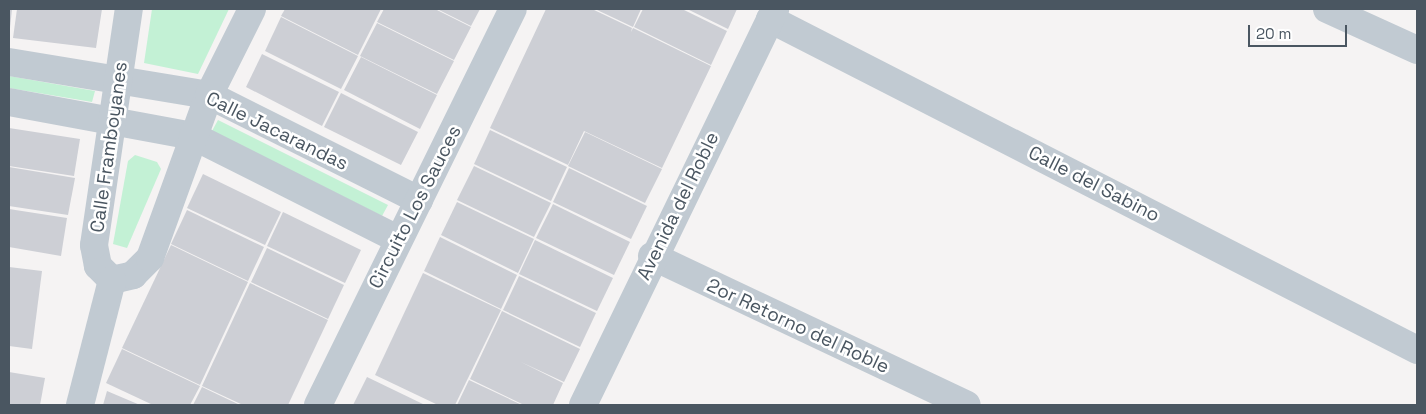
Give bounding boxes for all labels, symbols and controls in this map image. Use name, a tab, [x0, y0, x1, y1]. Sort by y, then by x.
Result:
scale bar	[1251, 15, 1350, 47]
text: 20 m	[1256, 24, 1291, 43]
street label: Calle Framboyanes	[86, 60, 132, 234]
street label: Calle Jacarandas	[202, 87, 352, 175]
street label: Circuito Los Sauces	[364, 122, 466, 292]
street label: Avenida del Roble	[632, 128, 724, 284]
street label: Calle del Sabino	[1024, 141, 1164, 227]
street label: 2or Retorno del Roble	[703, 274, 893, 378]

